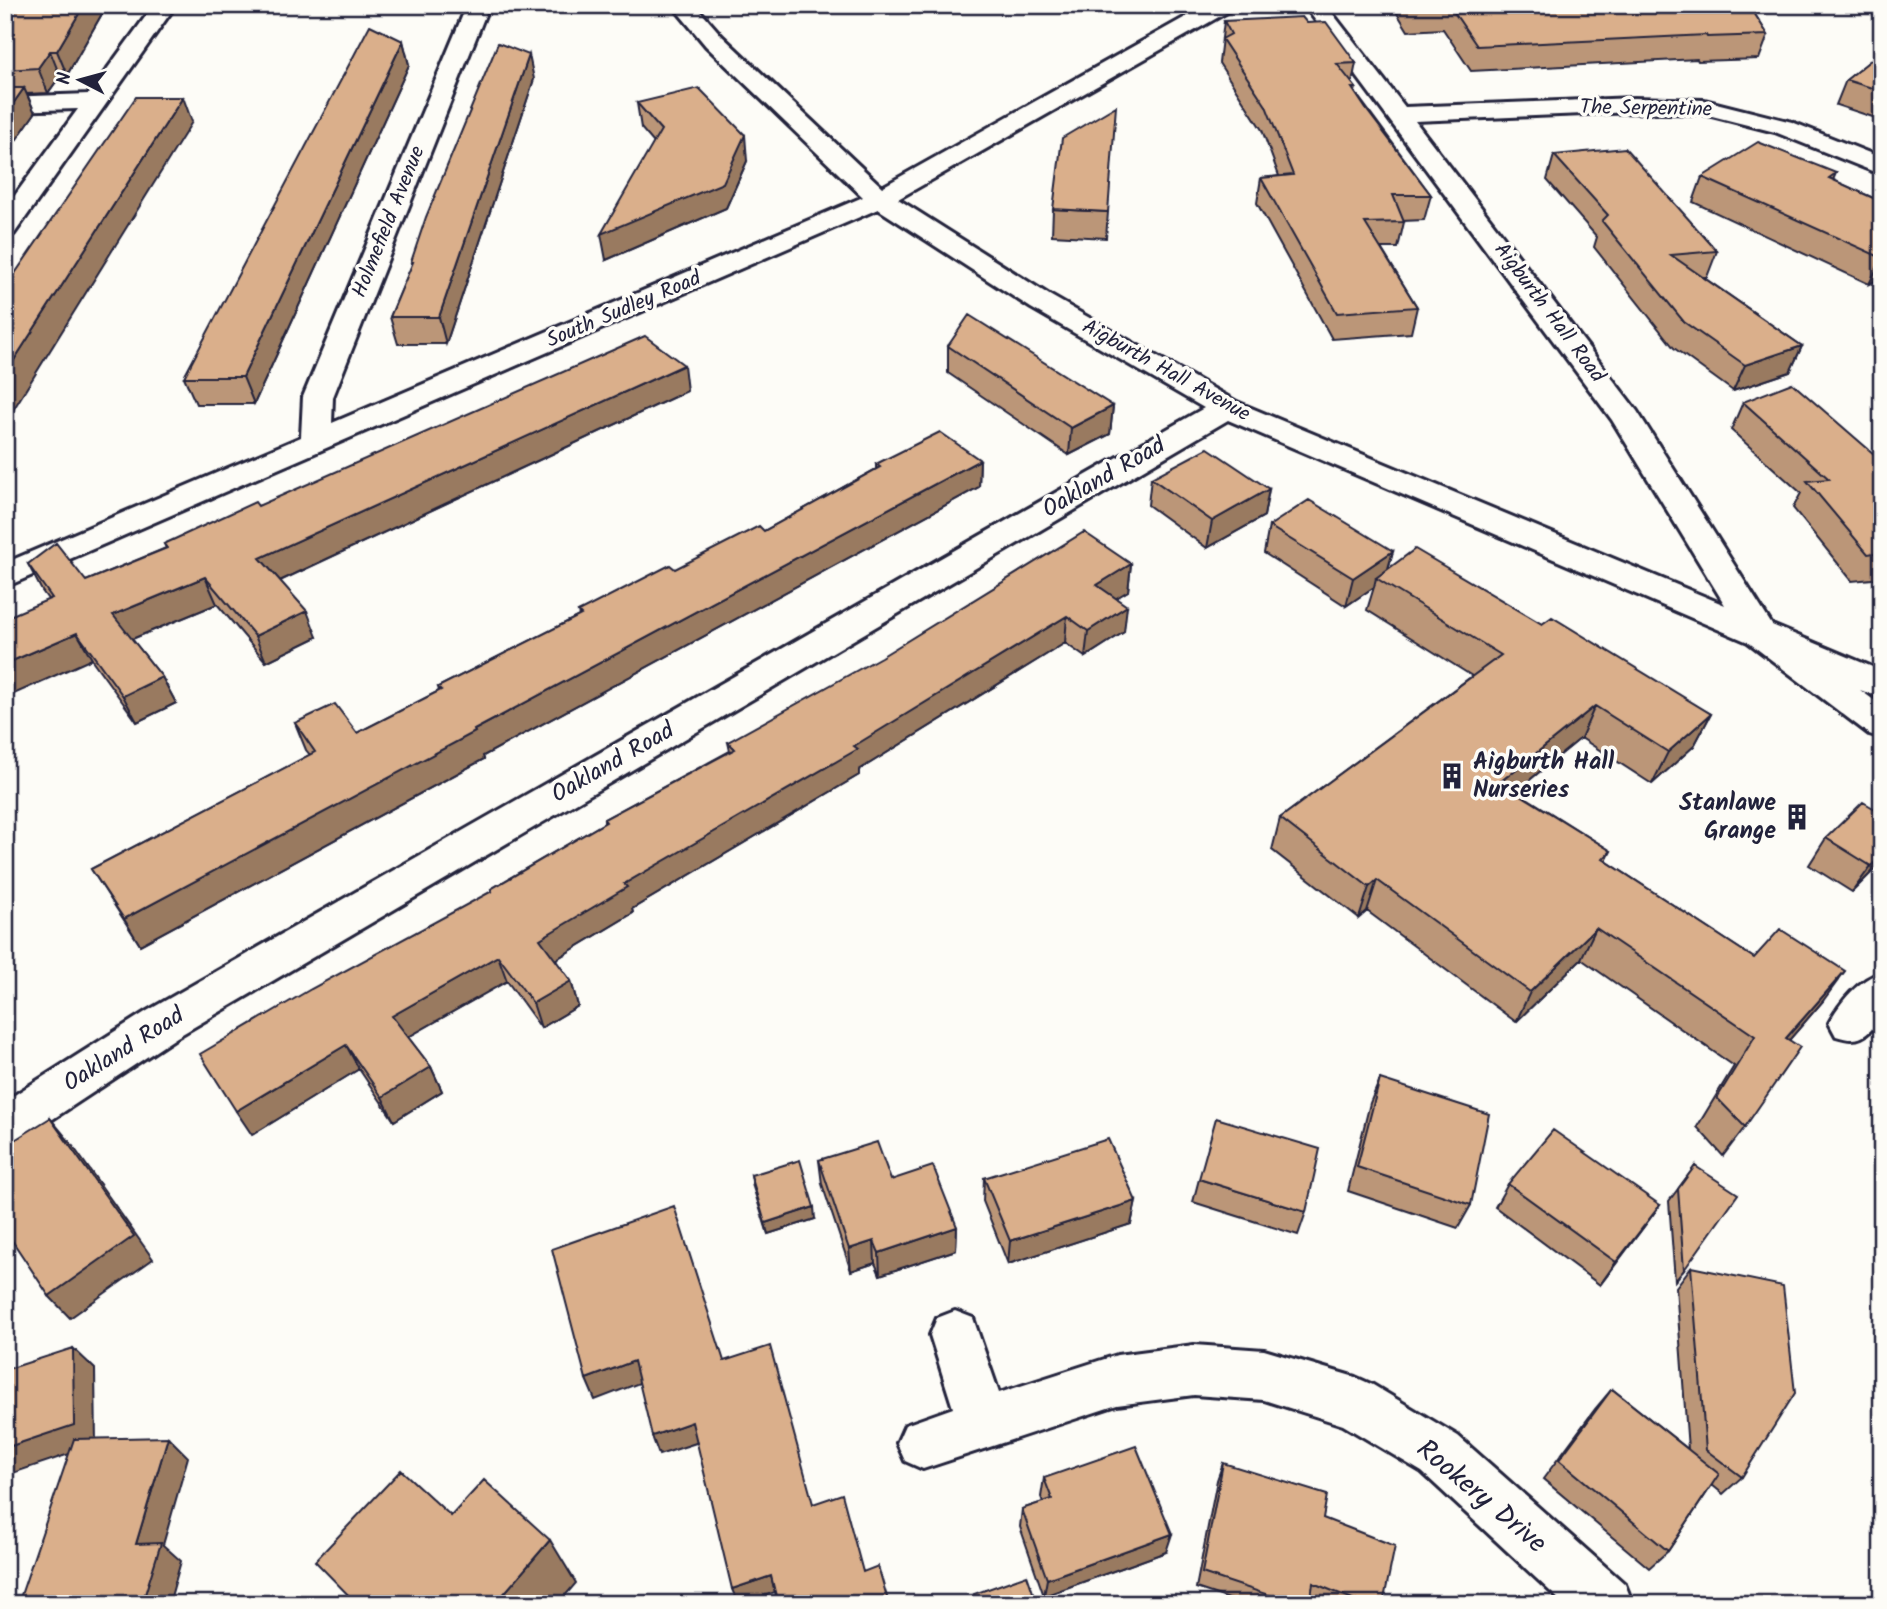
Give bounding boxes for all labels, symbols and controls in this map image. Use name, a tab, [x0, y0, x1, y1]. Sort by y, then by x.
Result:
north arrow	[46, 46, 116, 116]
text: N	[50, 71, 81, 86]
street label: The Serpentine	[1580, 91, 1713, 127]
street label: Holmefield Avenue	[343, 141, 435, 303]
street label: Aigburth Hall Road	[1485, 236, 1613, 391]
street label: South Sudley Road	[541, 262, 707, 357]
street label: Aigburth Hall Avenue	[1076, 311, 1257, 431]
street label: Oakland Road	[1035, 426, 1174, 529]
street label: Oakland Road	[544, 711, 683, 814]
place label: Aigburth Hall Nurseries	[1473, 743, 1615, 810]
building icon: Aigburth Hall Nurseries	[1437, 761, 1467, 791]
place label: Stanlawe Grange	[1679, 784, 1776, 851]
building icon: Stanlawe Grange	[1782, 802, 1812, 832]
street label: Oakland Road	[56, 997, 193, 1103]
street label: Rookery Drive	[1405, 1429, 1557, 1566]

